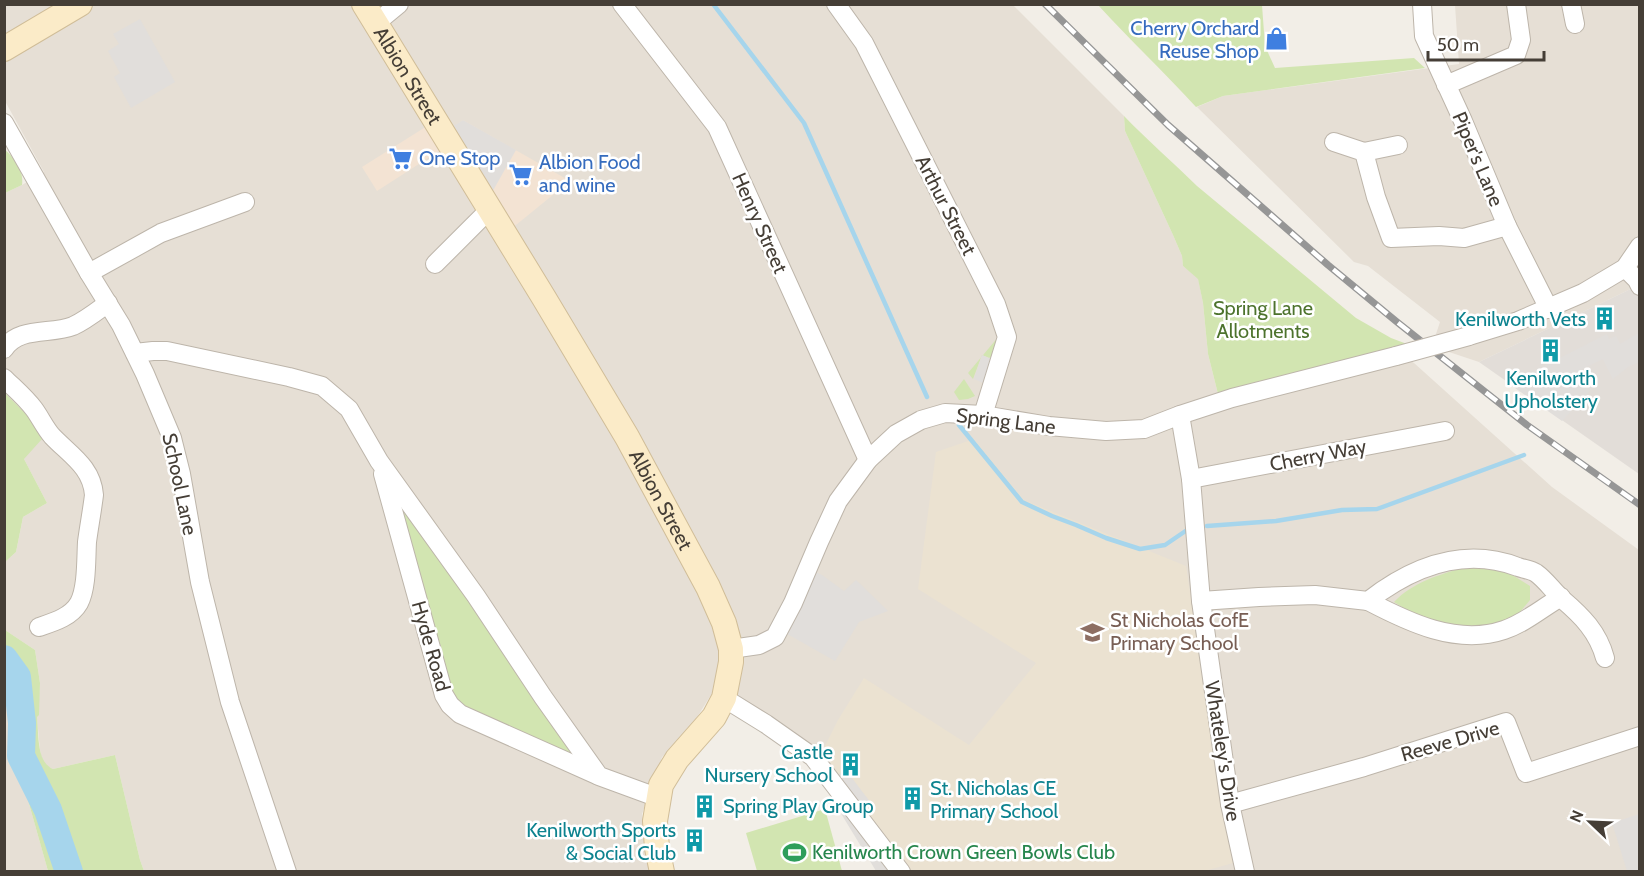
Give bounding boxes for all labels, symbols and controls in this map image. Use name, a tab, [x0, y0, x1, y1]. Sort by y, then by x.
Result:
place label: Cherry Orchard Reuse Shop	[1130, 16, 1259, 63]
street label: Albion Street	[369, 22, 447, 129]
scale bar	[1428, 24, 1544, 62]
shop icon: Cherry Orchard Reuse Shop	[1264, 26, 1290, 52]
text: 50 m	[1437, 34, 1479, 56]
street label: Piper's Lane	[1447, 108, 1509, 210]
supermarket icon: One Stop	[388, 145, 414, 171]
place label: One Stop	[419, 146, 500, 170]
place label: Albion Food and wine	[539, 150, 641, 197]
street label: Arthur Street	[911, 151, 982, 259]
supermarket icon: Albion Food and wine	[508, 161, 534, 187]
street label: Henry Street	[727, 169, 793, 277]
park label: Spring Lane Allotments	[1213, 296, 1313, 343]
building icon: Kenilworth Vets	[1591, 306, 1617, 332]
place label: Kenilworth Vets	[1455, 307, 1586, 331]
building icon: Kenilworth Upholstery	[1538, 337, 1564, 363]
place label: Kenilworth Upholstery	[1504, 366, 1598, 413]
street label: Spring Lane	[955, 403, 1057, 439]
street label: School Lane	[157, 431, 203, 537]
street label: Cherry Way	[1268, 434, 1368, 476]
street label: Albion Street	[624, 446, 698, 554]
street label: Hyde Road	[407, 598, 455, 694]
place label: St Nicholas CofE Primary School	[1110, 608, 1249, 655]
school or university icon: St Nicholas CofE Primary School	[1079, 619, 1105, 645]
street label: Whateley's Drive	[1200, 679, 1246, 823]
street label: Reeve Drive	[1398, 715, 1502, 767]
place label: Castle Nursery School	[705, 740, 833, 787]
building icon: Castle Nursery School	[838, 751, 864, 777]
place label: St. Nicholas CE Primary School	[930, 776, 1058, 823]
building icon: St. Nicholas CE Primary School	[899, 786, 925, 812]
north arrow	[1560, 792, 1620, 852]
building icon: Spring Play Group	[692, 793, 718, 819]
place label: Spring Play Group	[723, 794, 874, 818]
text: N	[1566, 807, 1588, 825]
place label: Kenilworth Sports & Social Club	[526, 818, 676, 865]
building icon: Kenilworth Sports & Social Club	[681, 828, 707, 854]
sports icon: Kenilworth Crown Green Bowls Club	[781, 839, 807, 865]
place label: Kenilworth Crown Green Bowls Club	[812, 840, 1115, 864]

